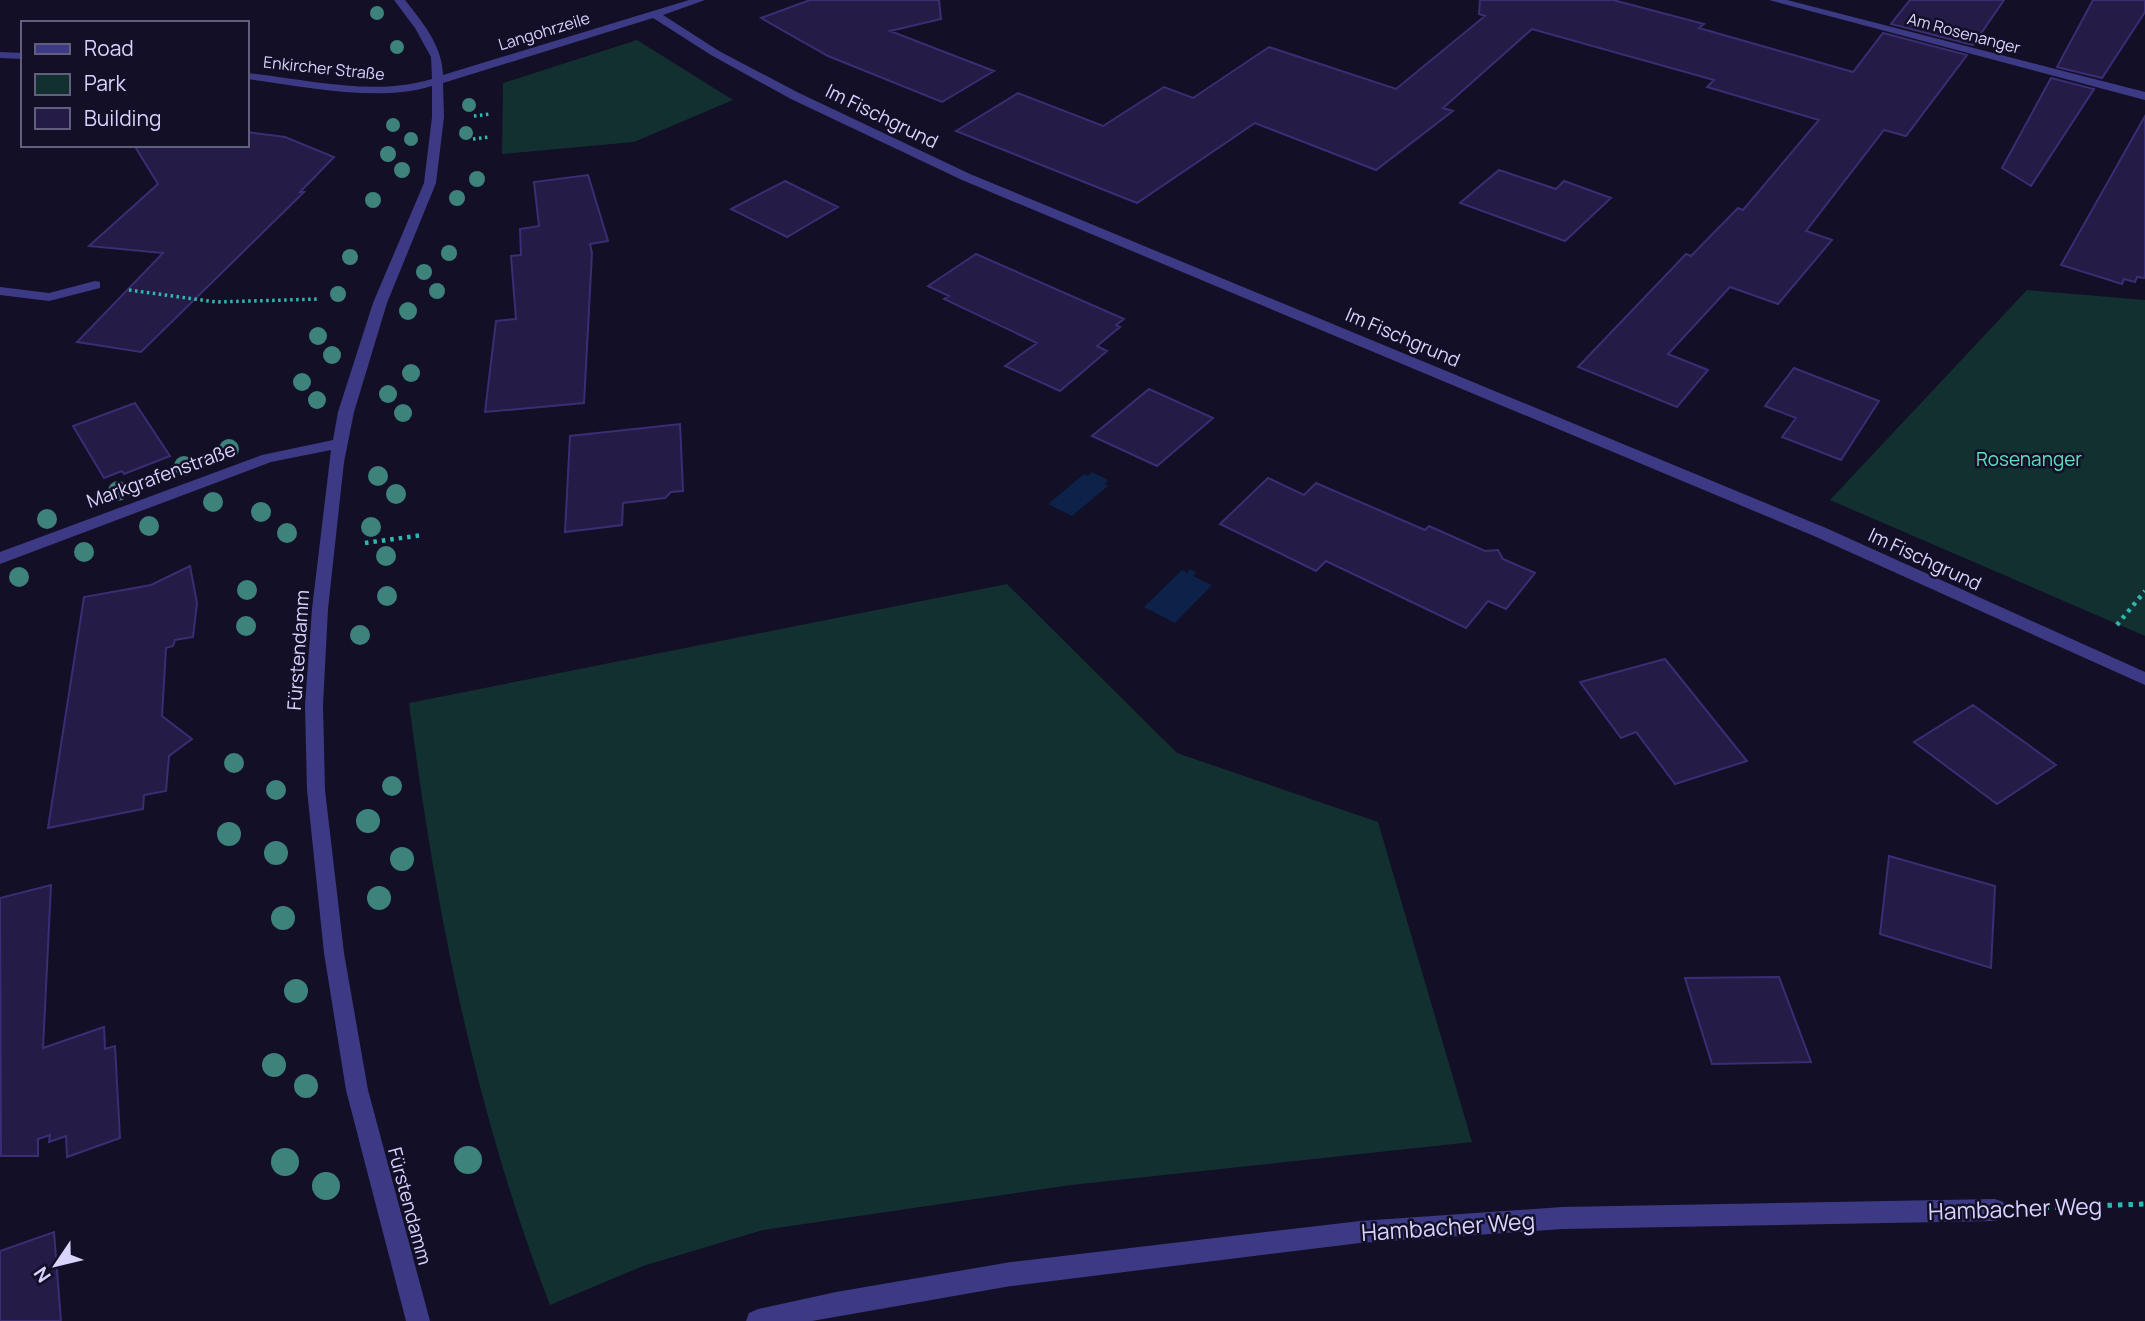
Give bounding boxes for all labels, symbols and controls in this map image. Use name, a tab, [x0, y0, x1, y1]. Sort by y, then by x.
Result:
street label: Langohrzeile	[495, 7, 593, 55]
street label: Am Rosenanger	[1905, 7, 2023, 59]
legend	[21, 21, 248, 147]
text: Road	[84, 34, 134, 62]
street label: Enkircher Straße	[262, 51, 386, 85]
text: Park	[84, 69, 126, 97]
street label: Im Fischgrund	[821, 78, 943, 154]
text: Building	[84, 104, 161, 132]
street label: Im Fischgrund	[1342, 301, 1464, 373]
street label: Markgrafenstraße	[83, 436, 239, 514]
park label: Rosenanger	[1976, 446, 2082, 472]
street label: Im Fischgrund	[1864, 521, 1986, 597]
street label: Fürstendamm	[281, 589, 315, 711]
street label: Fürstendamm	[382, 1144, 438, 1268]
street label: Hambacher Weg	[1927, 1189, 2103, 1227]
street label: Hambacher Weg	[1360, 1204, 1536, 1248]
north arrow	[21, 1230, 91, 1300]
text: N	[28, 1262, 57, 1288]

